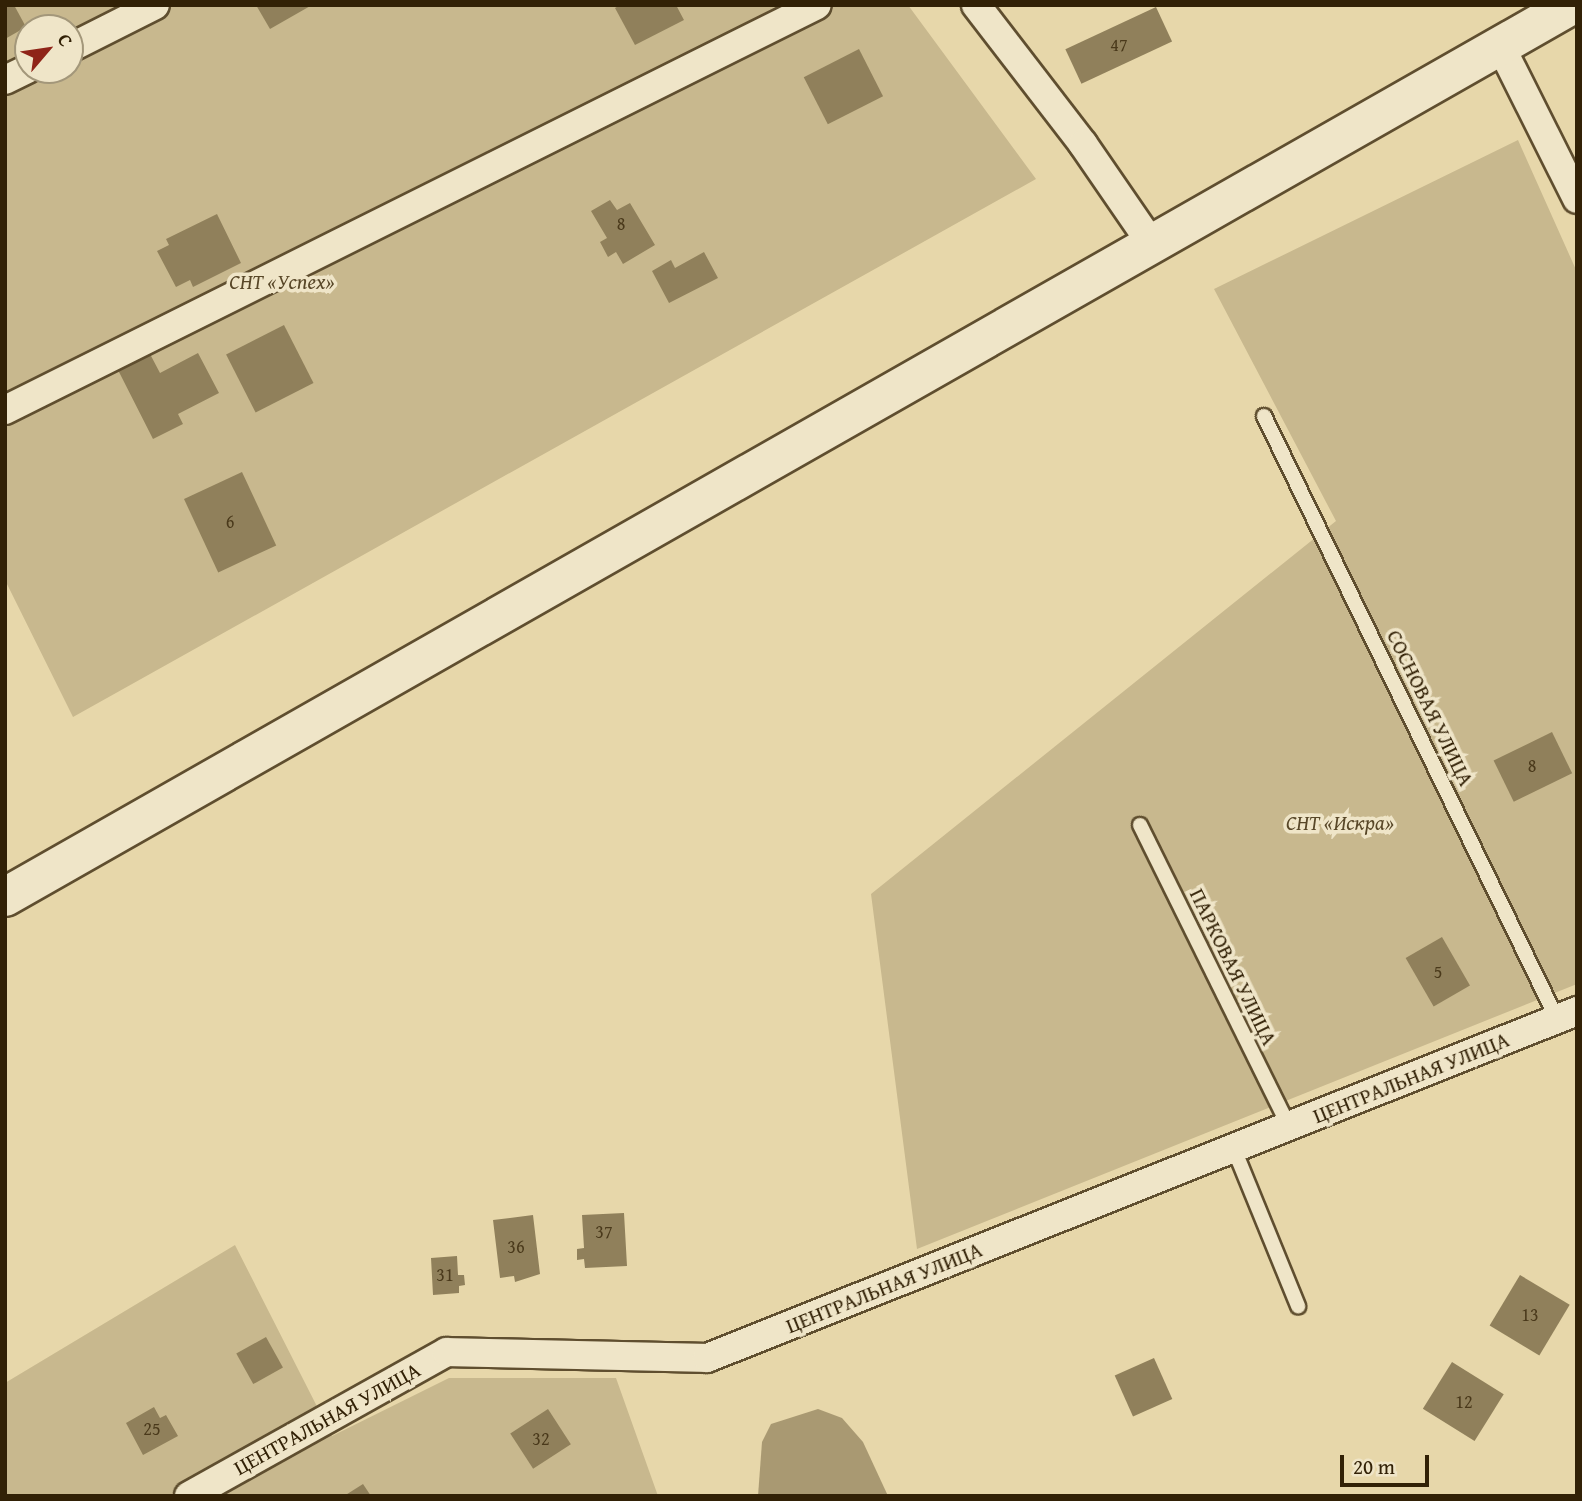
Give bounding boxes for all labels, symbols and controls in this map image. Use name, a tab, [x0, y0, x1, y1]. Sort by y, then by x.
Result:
north arrow	[14, 14, 84, 84]
text: С	[51, 28, 80, 51]
house number: 47	[1110, 34, 1128, 56]
house number: 8	[617, 213, 625, 235]
park label: СНТ «Успех»	[229, 269, 335, 295]
house number: 6	[226, 511, 234, 533]
street label: СОСНОВАЯ УЛИЦА	[1381, 626, 1479, 790]
house number: 8	[1528, 755, 1536, 777]
park label: СНТ «Искра»	[1286, 810, 1394, 836]
street label: ПАРКОВАЯ УЛИЦА	[1184, 884, 1282, 1050]
house number: 5	[1434, 961, 1442, 983]
street label: ЦЕНТРАЛЬНАЯ УЛИЦА	[1309, 1027, 1513, 1129]
house number: 37	[595, 1221, 613, 1243]
house number: 36	[507, 1236, 525, 1258]
street label: ЦЕНТРАЛЬНАЯ УЛИЦА	[782, 1237, 986, 1339]
house number: 31	[436, 1264, 454, 1286]
house number: 13	[1521, 1304, 1539, 1326]
street label: ЦЕНТРАЛЬНАЯ УЛИЦА	[229, 1357, 425, 1481]
house number: 12	[1455, 1391, 1473, 1413]
house number: 25	[143, 1418, 161, 1440]
house number: 32	[532, 1428, 550, 1450]
scale bar	[1344, 1442, 1433, 1486]
text: 20 m	[1353, 1451, 1395, 1482]

